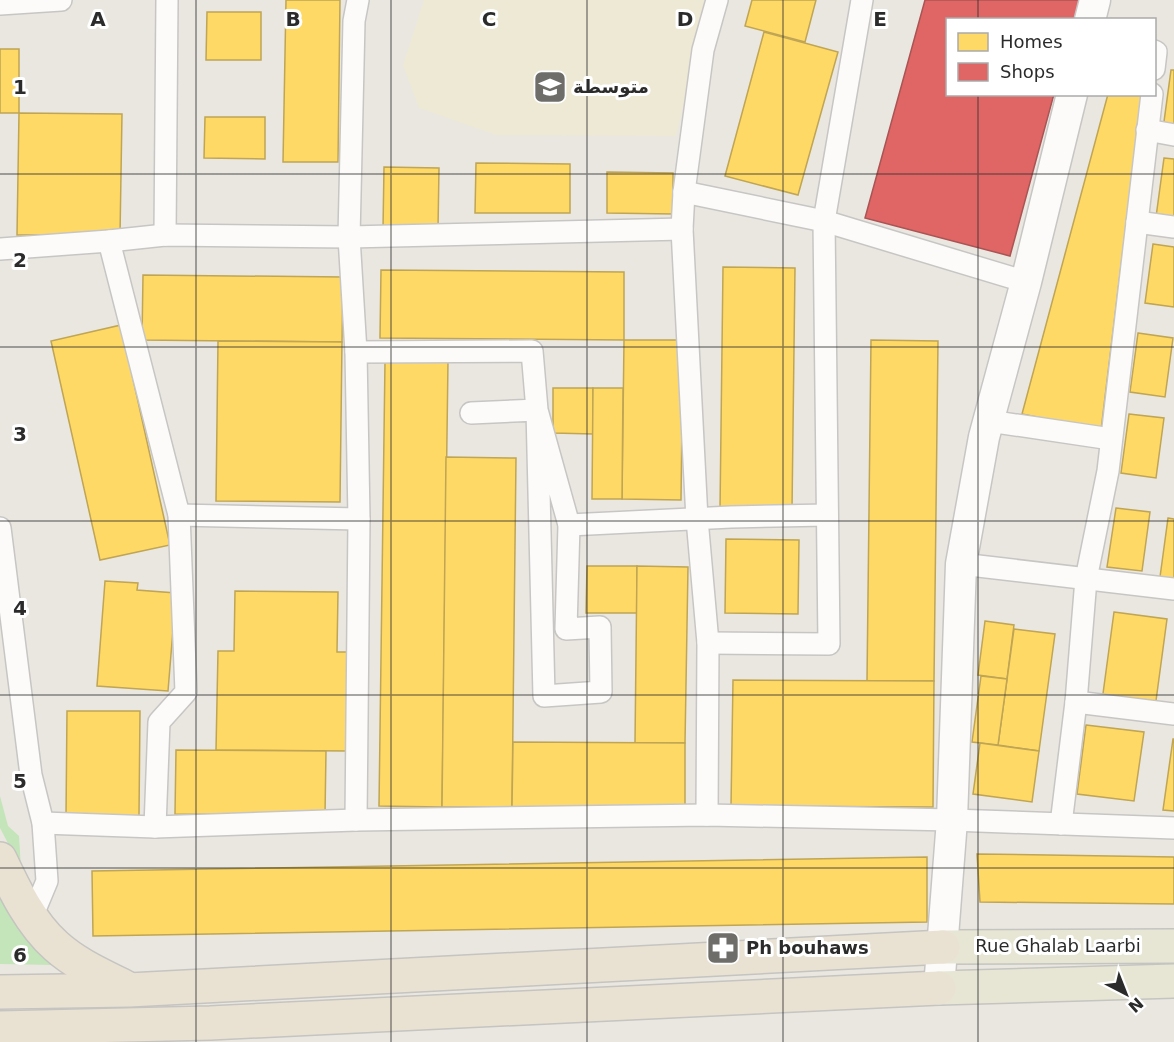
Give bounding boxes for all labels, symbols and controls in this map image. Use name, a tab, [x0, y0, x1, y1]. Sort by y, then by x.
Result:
text: A	[90, 7, 106, 31]
text: B	[285, 7, 301, 31]
text: C	[482, 7, 496, 31]
text: D	[677, 7, 693, 31]
text: E	[873, 7, 887, 31]
legend	[946, 18, 1156, 96]
text: Homes	[1000, 31, 1063, 52]
text: Shops	[1000, 61, 1055, 82]
school or university icon: متوسطة	[532, 69, 568, 105]
text: 1	[13, 75, 27, 99]
place label: متوسطة	[573, 76, 649, 98]
text: 2	[13, 248, 27, 272]
text: 3	[13, 422, 27, 446]
text: 4	[13, 596, 27, 620]
text: 5	[13, 769, 27, 793]
pharmacy icon: Ph bouhaws	[705, 930, 741, 966]
street label: Rue Ghalab Laarbi	[975, 935, 1141, 956]
place label: Ph bouhaws	[746, 937, 869, 958]
text: 6	[13, 943, 27, 967]
north arrow	[1096, 964, 1156, 1024]
text: N	[1124, 993, 1147, 1016]

